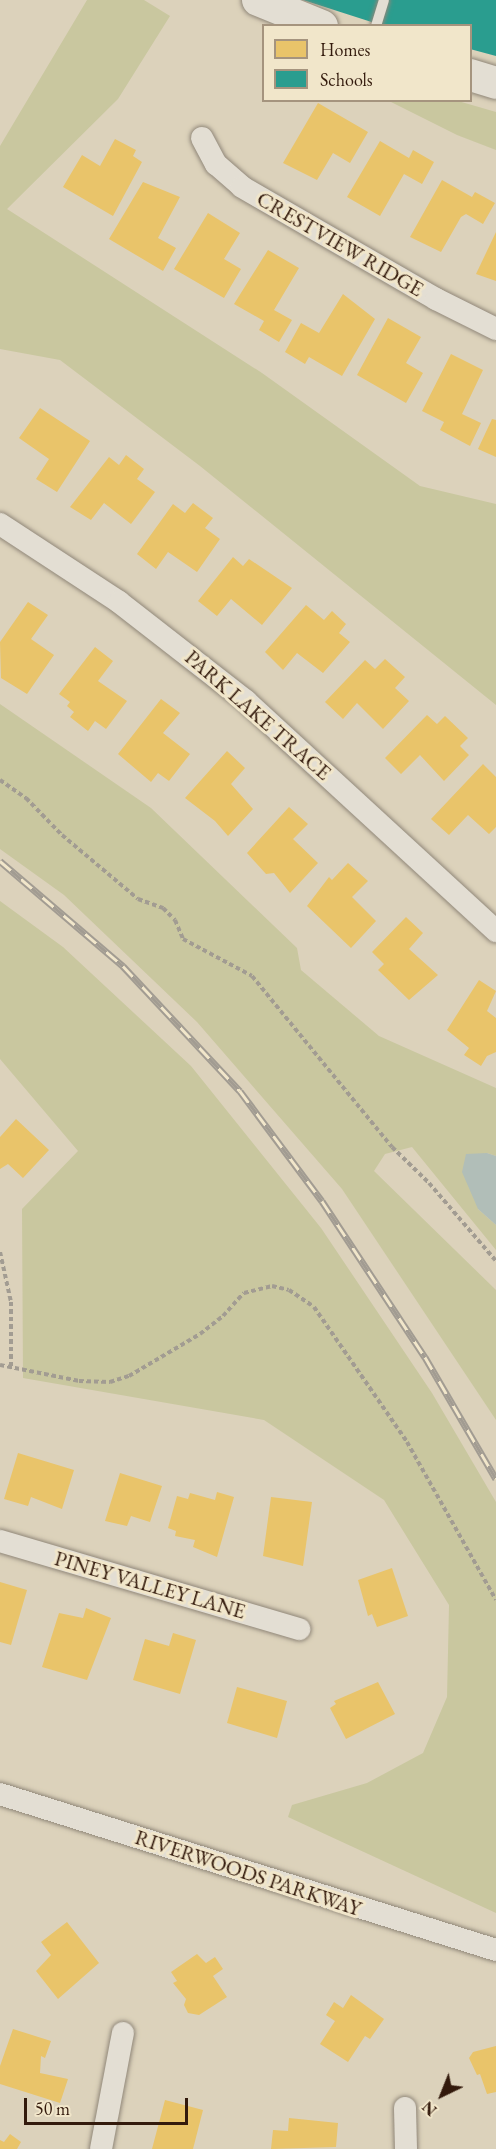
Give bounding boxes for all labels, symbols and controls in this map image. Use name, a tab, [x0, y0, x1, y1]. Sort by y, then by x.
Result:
legend	[262, 24, 472, 102]
text: Homes	[320, 38, 370, 61]
text: Schools	[320, 68, 373, 91]
street label: CRESTVIEW RIDGE	[252, 186, 428, 302]
street label: PARK LAKE TRACE	[180, 645, 336, 785]
street label: PINEY VALLEY LANE	[52, 1546, 248, 1624]
street label: RIVERWOODS PARKWAY	[132, 1825, 364, 1921]
north arrow	[412, 2065, 472, 2125]
scale bar	[27, 2086, 190, 2124]
text: N	[417, 2096, 441, 2121]
text: 50 m	[35, 2097, 70, 2120]

